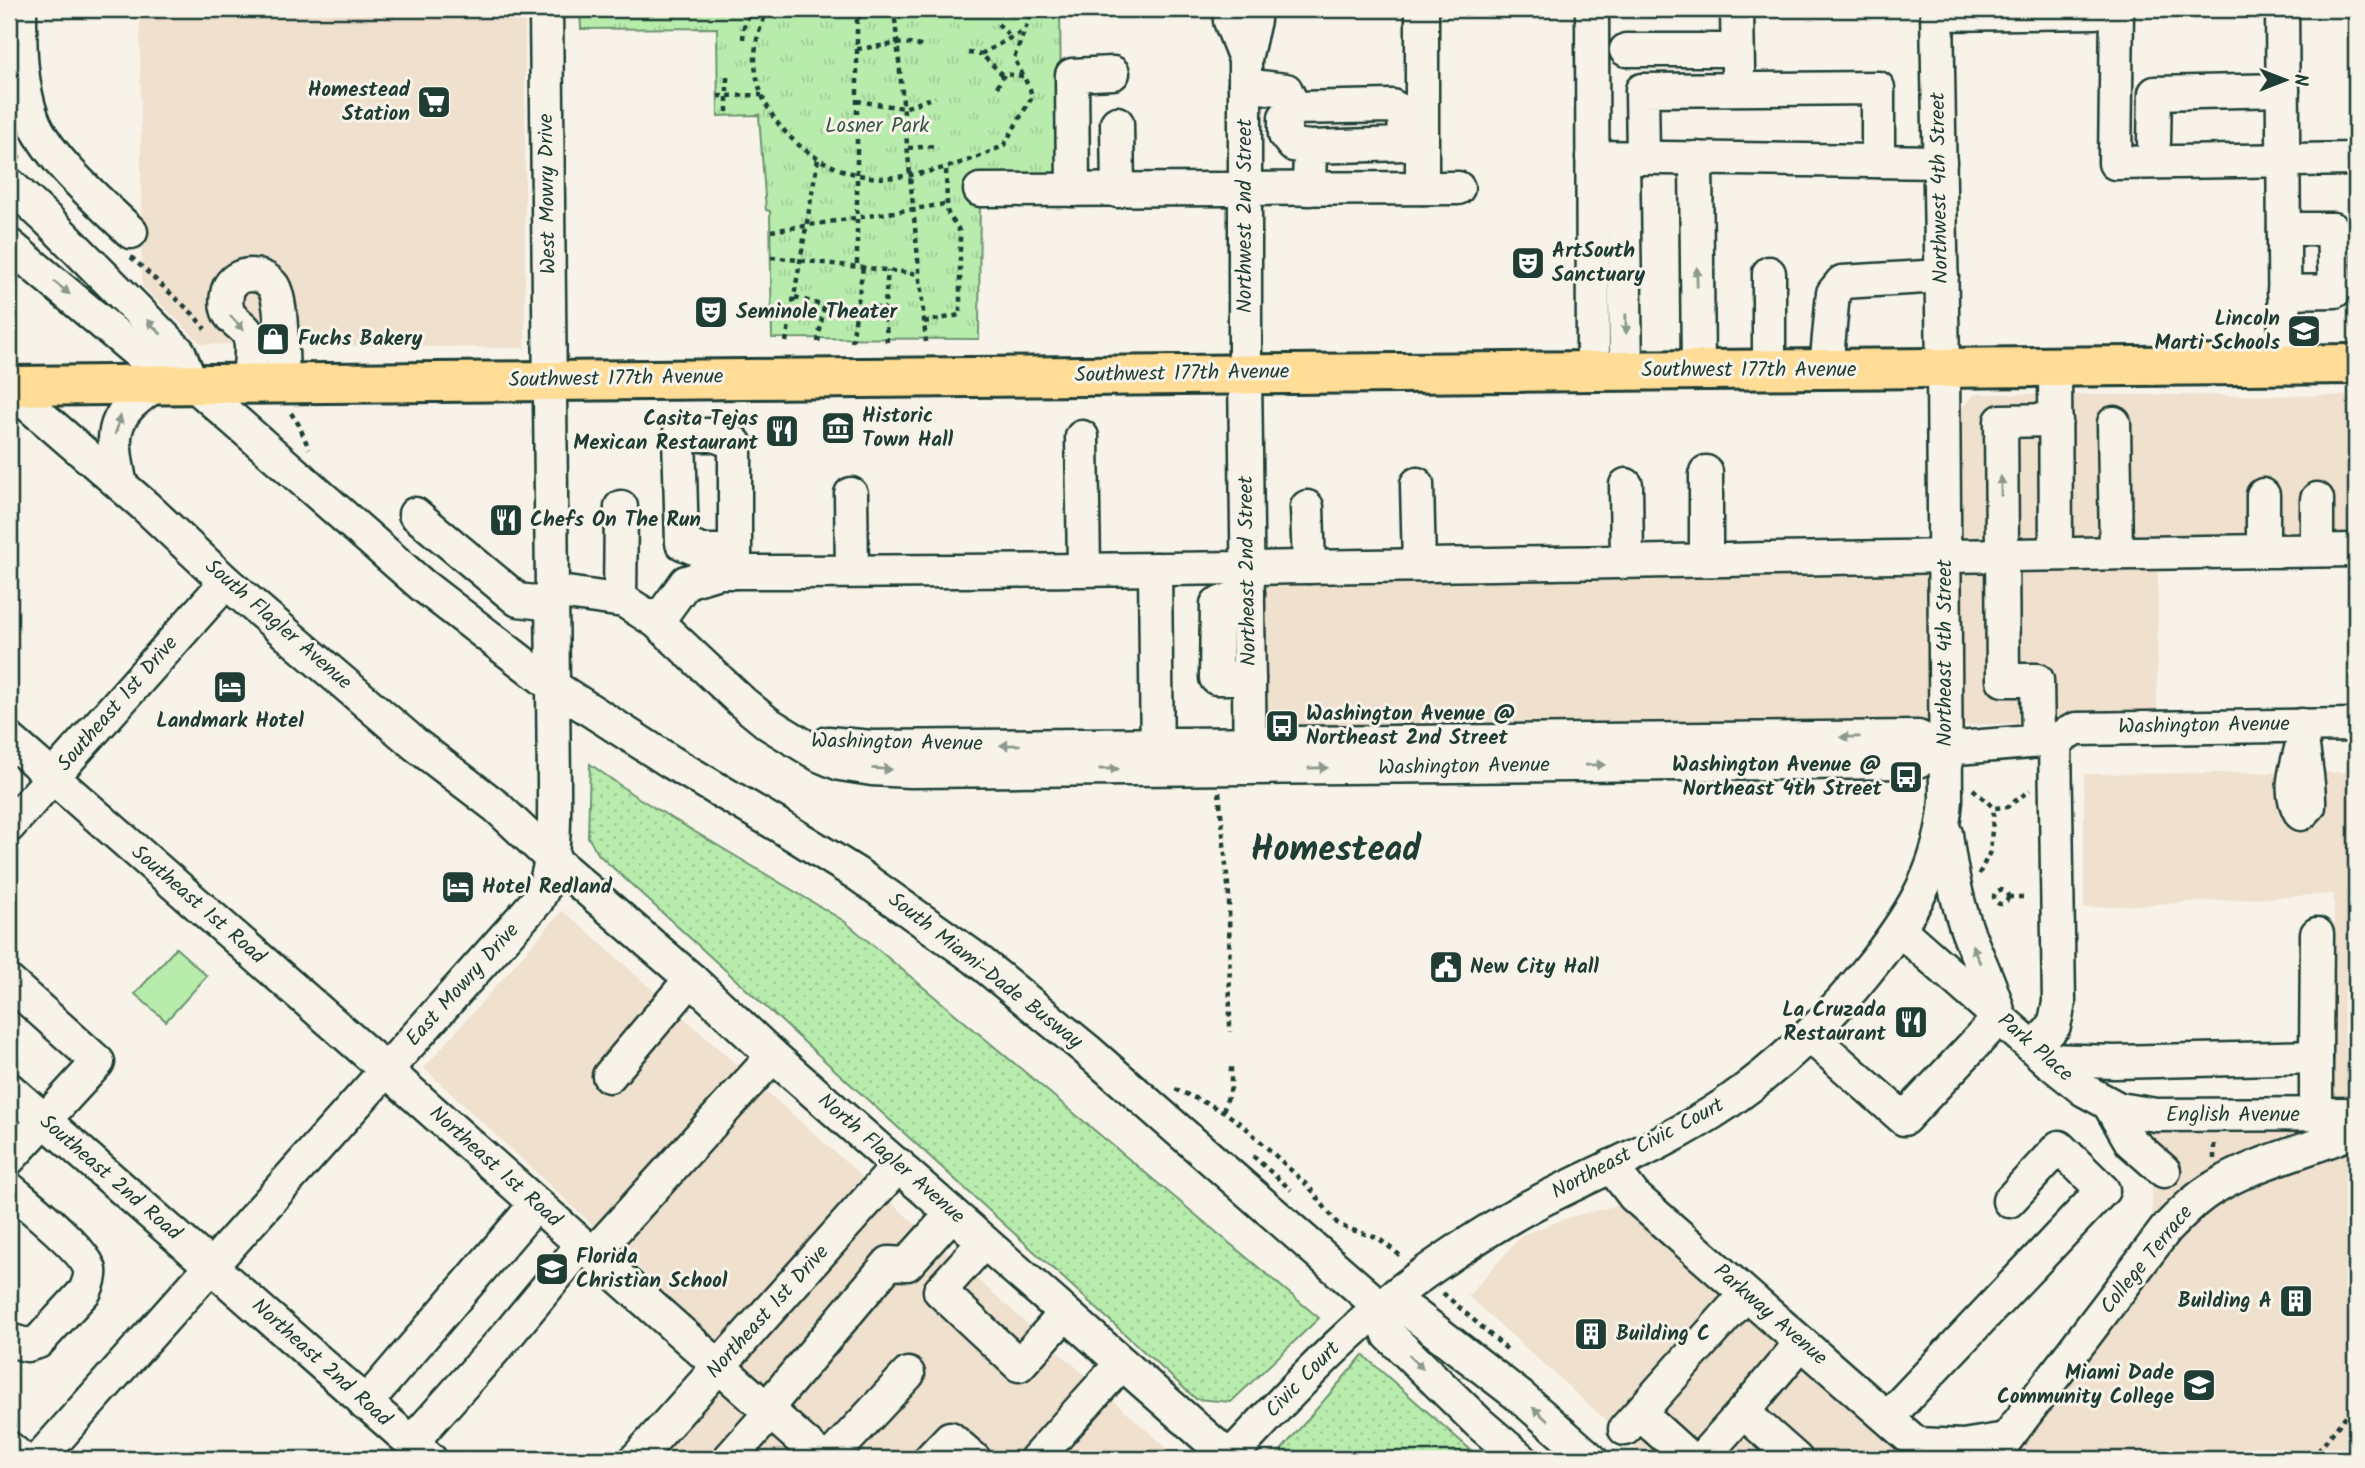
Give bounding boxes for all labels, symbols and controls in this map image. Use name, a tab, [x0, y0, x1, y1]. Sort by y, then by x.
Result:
north arrow	[2250, 46, 2320, 116]
place label: Homestead Station	[308, 74, 411, 131]
text: N	[2285, 74, 2315, 86]
supermarket icon: Homestead Station	[415, 83, 453, 121]
street label: Northwest 4th Street	[1922, 91, 1958, 284]
park label: Losner Park	[825, 110, 929, 143]
street label: West Mowry Drive	[530, 113, 566, 275]
street label: Northwest 2nd Street	[1229, 118, 1262, 313]
place label: ArtSouth Sanctuary	[1552, 235, 1645, 292]
theatre icon: ArtSouth Sanctuary	[1509, 244, 1547, 282]
one-way arrow	[1692, 266, 1703, 288]
one-way arrow	[53, 280, 70, 295]
theatre icon: Seminole Theater	[692, 293, 730, 331]
place label: Seminole Theater	[736, 296, 899, 329]
place label: Lincoln Marti Schools	[2155, 303, 2280, 360]
school or university icon: Lincoln Marti Schools	[2285, 312, 2323, 350]
one-way arrow	[1620, 313, 1631, 335]
one-way arrow	[229, 314, 245, 332]
one-way arrow	[146, 318, 163, 335]
shop icon: Fuchs Bakery	[254, 320, 292, 358]
place label: Fuchs Bakery	[298, 323, 423, 356]
street label: Southwest 177th Avenue	[1642, 354, 1857, 387]
street label: Southwest 177th Avenue	[1074, 356, 1290, 392]
street label: Southwest 177th Avenue	[508, 361, 724, 397]
place label: Historic Town Hall	[862, 400, 954, 457]
place label: Casita Tejas Mexican Restaurant	[573, 403, 759, 460]
museum icon: Historic Town Hall	[819, 409, 857, 447]
restaurant icon: Casita Tejas Mexican Restaurant	[763, 412, 801, 450]
one-way arrow	[114, 415, 124, 436]
one-way arrow	[1995, 474, 2007, 496]
street label: Northeast 2nd Street	[1230, 475, 1266, 666]
restaurant icon: Chefs On The Run	[487, 501, 525, 539]
place label: Chefs On The Run	[530, 504, 701, 537]
street label: South Flagler Avenue	[197, 551, 360, 699]
street label: Northeast 4th Street	[1929, 558, 1962, 747]
street label: Southeast 1st Drive	[50, 628, 187, 779]
hotel icon: Landmark Hotel	[211, 668, 249, 706]
place label: Washington Avenue @ Northeast 2nd Street	[1306, 698, 1516, 755]
place label: Landmark Hotel	[156, 705, 304, 738]
bus stop icon: Washington Avenue @ Northeast 2nd Street	[1263, 707, 1301, 745]
street label: Washington Avenue	[2118, 708, 2291, 744]
street label: Washington Avenue	[811, 725, 984, 761]
one-way arrow	[1838, 731, 1860, 743]
one-way arrow	[999, 739, 1021, 751]
street label: Washington Avenue	[1378, 749, 1551, 785]
place label: Washington Avenue @ Northeast 4th Street	[1672, 749, 1883, 806]
bus stop icon: Washington Avenue @ Northeast 4th Street	[1887, 758, 1925, 796]
one-way arrow	[1584, 759, 1606, 771]
one-way arrow	[1308, 762, 1330, 774]
one-way arrow	[1098, 763, 1120, 775]
one-way arrow	[871, 764, 893, 775]
district label: Homestead	[1251, 823, 1422, 879]
street label: Southeast 1st Road	[123, 837, 273, 973]
hotel icon: Hotel Redland	[439, 868, 477, 906]
place label: Hotel Redland	[482, 871, 613, 904]
street label: South Miami-Dade Busway	[881, 884, 1090, 1058]
street label: East Mowry Drive	[398, 915, 528, 1054]
one-way arrow	[1970, 943, 1981, 964]
public building icon: New City Hall	[1427, 948, 1465, 986]
place label: New City Hall	[1470, 951, 1599, 984]
place label: La Cruzada Restaurant	[1782, 994, 1887, 1051]
restaurant icon: La Cruzada Restaurant	[1892, 1003, 1930, 1041]
street label: Park Place	[1990, 1005, 2081, 1091]
street label: North Flagler Avenue	[810, 1085, 973, 1233]
street label: Northeast Civic Court	[1546, 1089, 1731, 1208]
street label: Northeast 1st Road	[421, 1098, 569, 1236]
street label: English Avenue	[2166, 1099, 2301, 1132]
street label: Southeast 2nd Road	[31, 1107, 189, 1250]
street label: College Terrace	[2092, 1198, 2202, 1322]
street label: Northeast 1st Drive	[699, 1237, 838, 1386]
place label: Florida Christian School	[576, 1241, 728, 1298]
school or university icon: Florida Christian School	[533, 1250, 571, 1288]
street label: Parkway Avenue	[1706, 1256, 1835, 1374]
building icon: Building A	[2277, 1282, 2315, 1320]
place label: Building A	[2178, 1285, 2272, 1318]
street label: Northeast 2nd Road	[243, 1291, 399, 1436]
building icon: Building C	[1572, 1315, 1610, 1353]
place label: Building C	[1616, 1318, 1710, 1351]
street label: Civic Court	[1258, 1333, 1349, 1426]
one-way arrow	[1408, 1354, 1424, 1370]
place label: Miami Dade Community College	[1997, 1357, 2174, 1414]
school or university icon: Miami Dade Community College	[2180, 1366, 2218, 1404]
one-way arrow	[1531, 1407, 1548, 1422]

